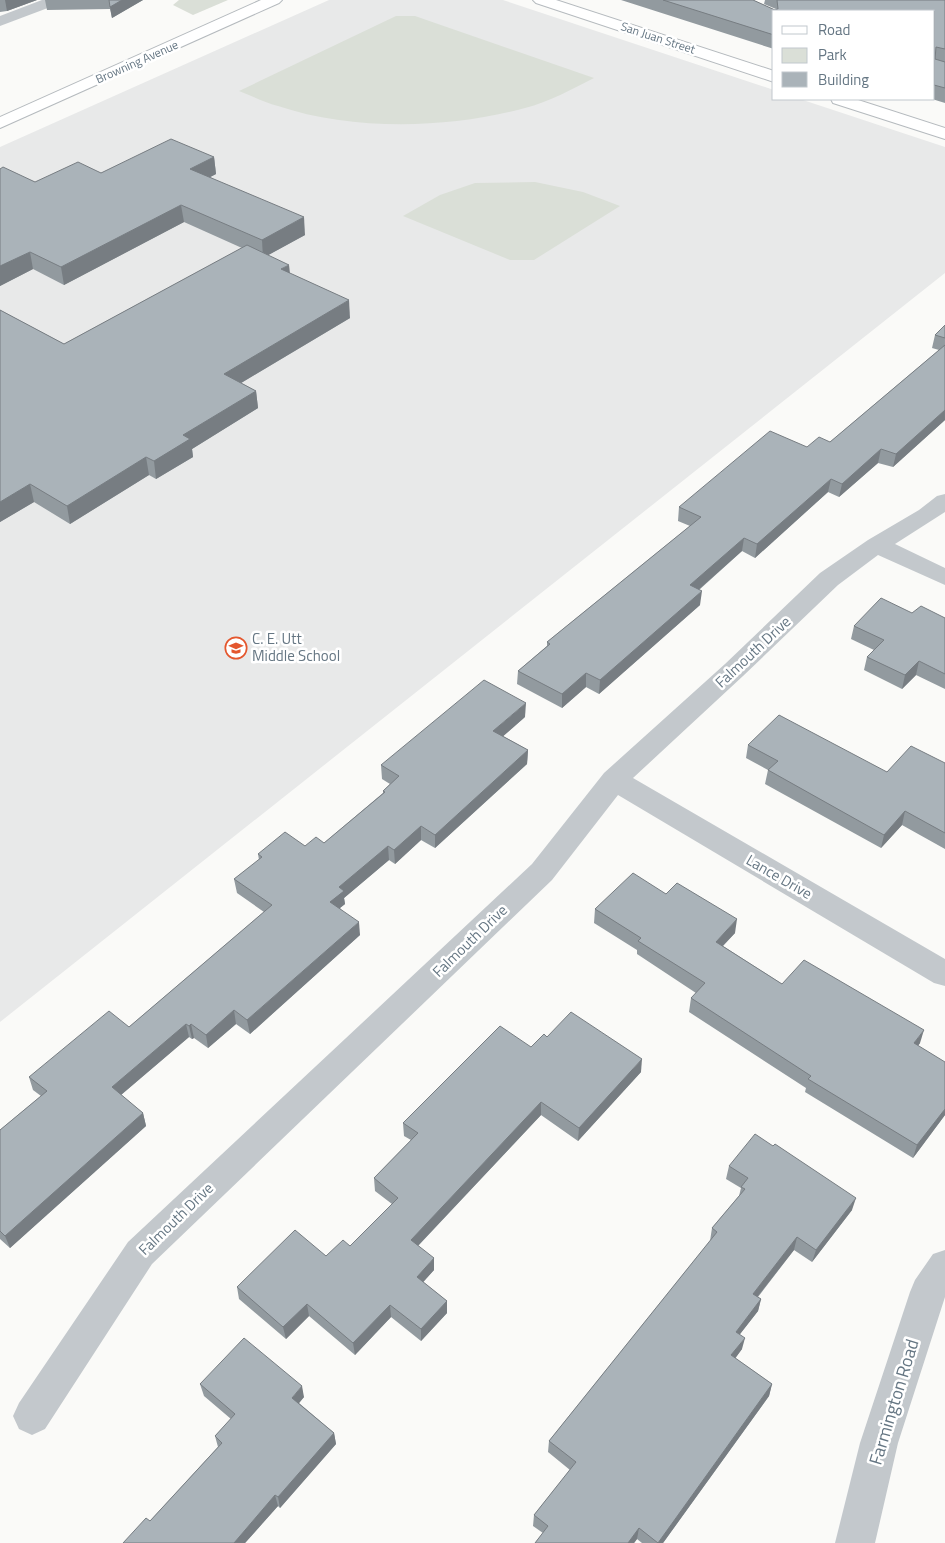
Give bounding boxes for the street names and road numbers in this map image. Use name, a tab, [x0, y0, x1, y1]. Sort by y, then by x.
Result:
street label: San Juan Street	[618, 17, 699, 59]
street label: Browning Avenue	[92, 35, 181, 88]
street label: Falmouth Drive	[710, 610, 796, 693]
street label: Lance Drive	[742, 848, 817, 905]
street label: Falmouth Drive	[427, 899, 512, 982]
street label: Falmouth Drive	[133, 1177, 218, 1260]
street label: Farmington Road	[862, 1336, 926, 1468]

